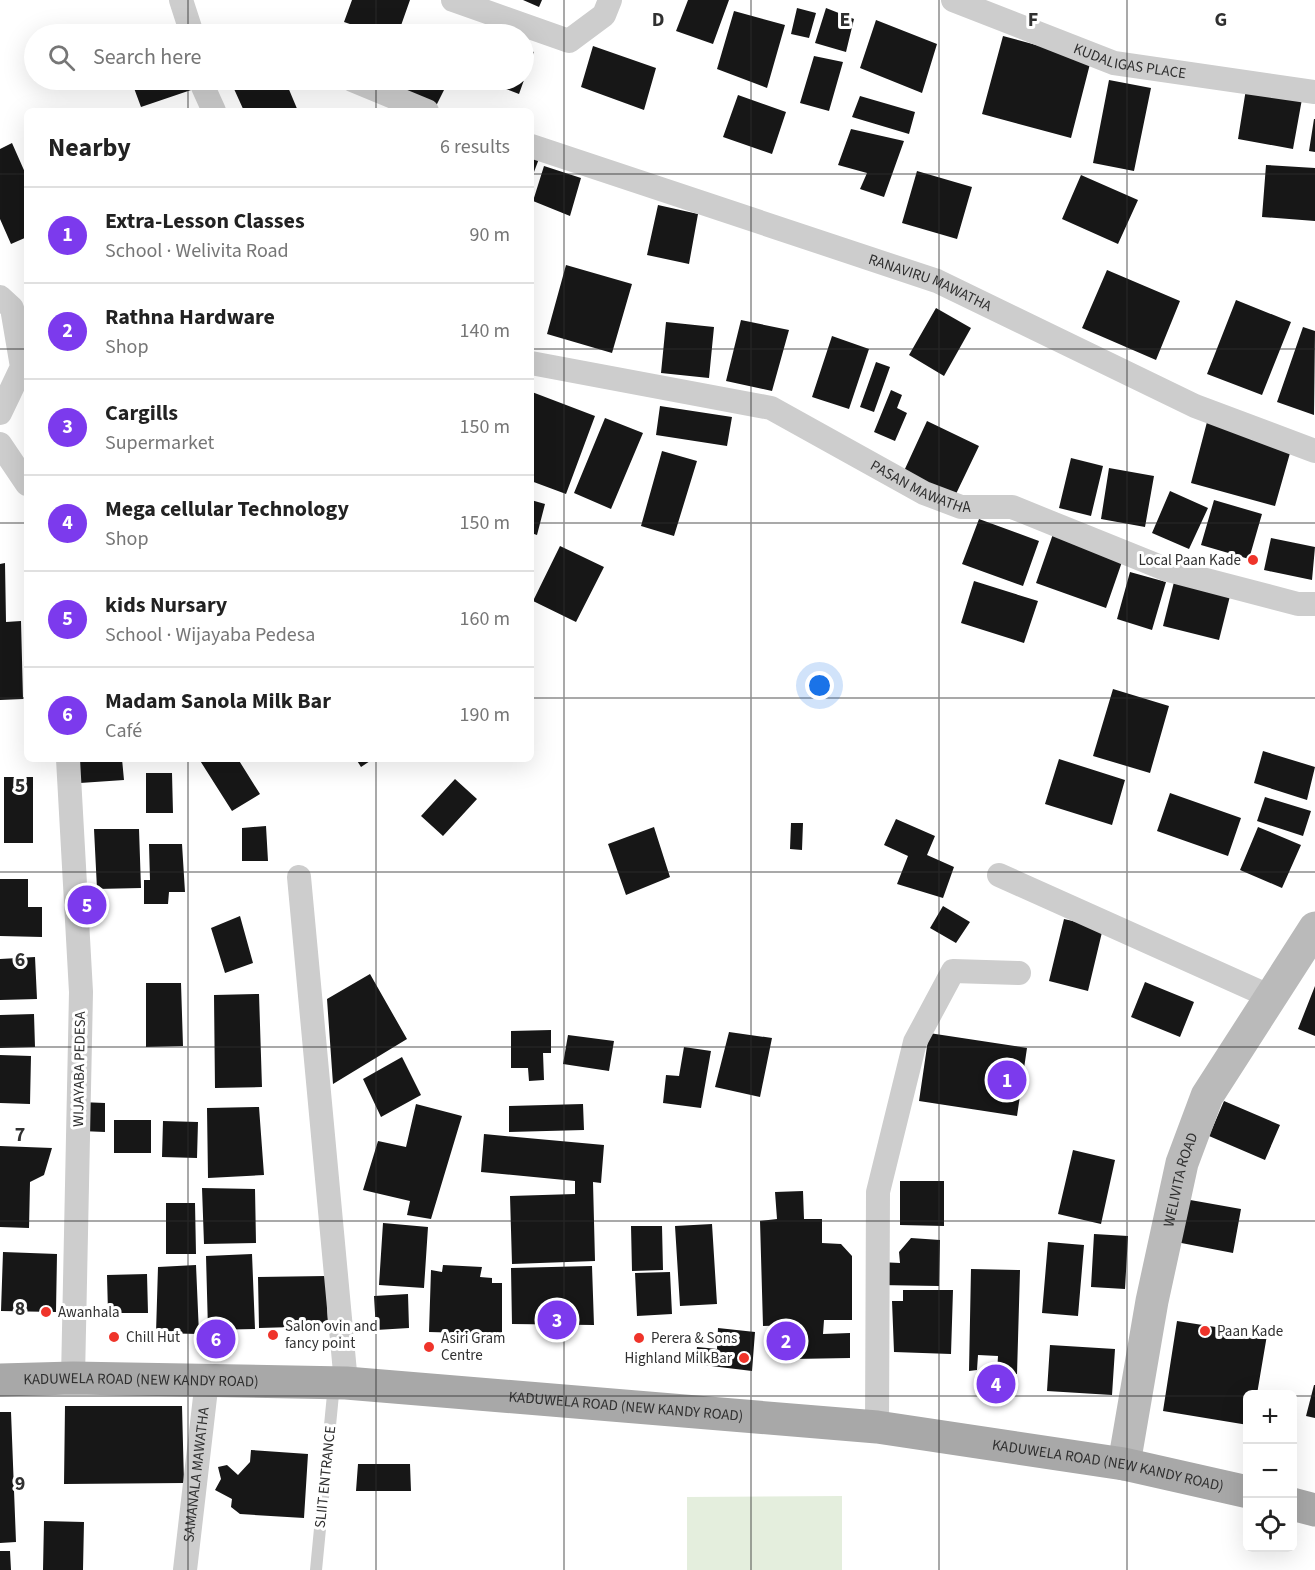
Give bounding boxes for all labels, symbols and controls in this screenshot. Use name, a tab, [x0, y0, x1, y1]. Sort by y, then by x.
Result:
text: D	[652, 6, 664, 34]
text: E	[840, 6, 850, 34]
text: F	[1028, 6, 1038, 34]
text: G	[1215, 6, 1227, 34]
search box	[24, 24, 534, 90]
street label: KUDALIGAS PLACE	[1070, 38, 1188, 84]
icon: search	[45, 41, 78, 74]
text: Search here	[93, 41, 201, 73]
text: Nearby	[48, 129, 131, 166]
text: 6 results	[440, 133, 510, 161]
text: Extra-Lesson Classes	[105, 205, 305, 237]
text: 1	[62, 221, 73, 249]
text: 90 m	[470, 221, 510, 249]
text: School · Welivita Road	[105, 237, 289, 265]
street label: RANAVIRU MAWATHA	[866, 249, 996, 317]
text: Rathna Hardware	[105, 301, 275, 333]
text: 2	[62, 317, 73, 345]
text: 140 m	[460, 317, 510, 345]
text: Shop	[105, 333, 149, 361]
text: Cargills	[105, 397, 178, 429]
text: 3	[62, 413, 73, 441]
text: 150 m	[460, 413, 510, 441]
text: Supermarket	[105, 429, 214, 457]
street label: PASAN MAWATHA	[866, 455, 972, 518]
text: Mega cellular Technology	[105, 493, 349, 525]
text: 4	[62, 509, 73, 537]
text: 150 m	[460, 509, 510, 537]
text: Shop	[105, 525, 149, 553]
place label: Local Paan Kade	[1138, 550, 1241, 571]
marker: Local Paan Kade	[1246, 553, 1260, 567]
text: kids Nursary	[105, 589, 227, 621]
text: 5	[62, 605, 73, 633]
text: 160 m	[460, 605, 510, 633]
text: School · Wijayaba Pedesa	[105, 621, 315, 649]
your location	[805, 671, 834, 700]
text: Madam Sanola Milk Bar	[105, 685, 331, 717]
text: 6	[62, 701, 73, 729]
text: 190 m	[460, 701, 510, 729]
text: Café	[105, 717, 142, 745]
text: 5	[15, 772, 25, 800]
pin: 5	[68, 882, 106, 928]
text: 6	[15, 946, 25, 974]
street label: WIJAYABA PEDESA	[68, 1010, 91, 1127]
pin: 1	[988, 1058, 1026, 1102]
text: 7	[15, 1121, 25, 1149]
street label: WELIVITA ROAD	[1158, 1130, 1203, 1229]
text: 8	[15, 1295, 25, 1323]
pin: 3	[538, 1298, 576, 1342]
place label: Awanhala	[58, 1302, 120, 1323]
marker: Awanhala	[39, 1305, 53, 1319]
pin: 6	[196, 1316, 236, 1362]
place label: Salon ovin and fancy point	[285, 1316, 378, 1354]
pin: 2	[766, 1318, 806, 1364]
place label: Paan Kade	[1217, 1321, 1283, 1342]
marker: Paan Kade	[1198, 1324, 1212, 1338]
place label: Chill Hut	[126, 1327, 180, 1348]
marker: Salon ovin and fancy point	[266, 1328, 280, 1342]
place label: Asiri Gram Centre	[441, 1328, 505, 1366]
place label: Perera & Sons	[651, 1328, 737, 1349]
marker: Chill Hut	[107, 1330, 121, 1344]
marker: Perera & Sons	[632, 1331, 646, 1345]
marker: Asiri Gram Centre	[422, 1340, 436, 1354]
place label: Highland MilkBar	[624, 1348, 733, 1369]
marker: Highland MilkBar	[737, 1351, 751, 1365]
pin: 4	[976, 1362, 1016, 1406]
street label: KADUWELA ROAD (NEW KANDY ROAD)	[23, 1368, 259, 1392]
street label: KADUWELA ROAD (NEW KANDY ROAD)	[508, 1387, 744, 1427]
map controls	[1243, 1390, 1297, 1552]
button: +	[1243, 1390, 1297, 1444]
street label: SAMANALA MAWATHA	[178, 1405, 215, 1543]
street label: SLIIT ENTRANCE	[310, 1425, 341, 1529]
street label: KADUWELA ROAD (NEW KANDY ROAD)	[990, 1434, 1226, 1497]
button: −	[1243, 1444, 1297, 1498]
text: 9	[15, 1470, 25, 1498]
button: locate	[1243, 1498, 1297, 1552]

